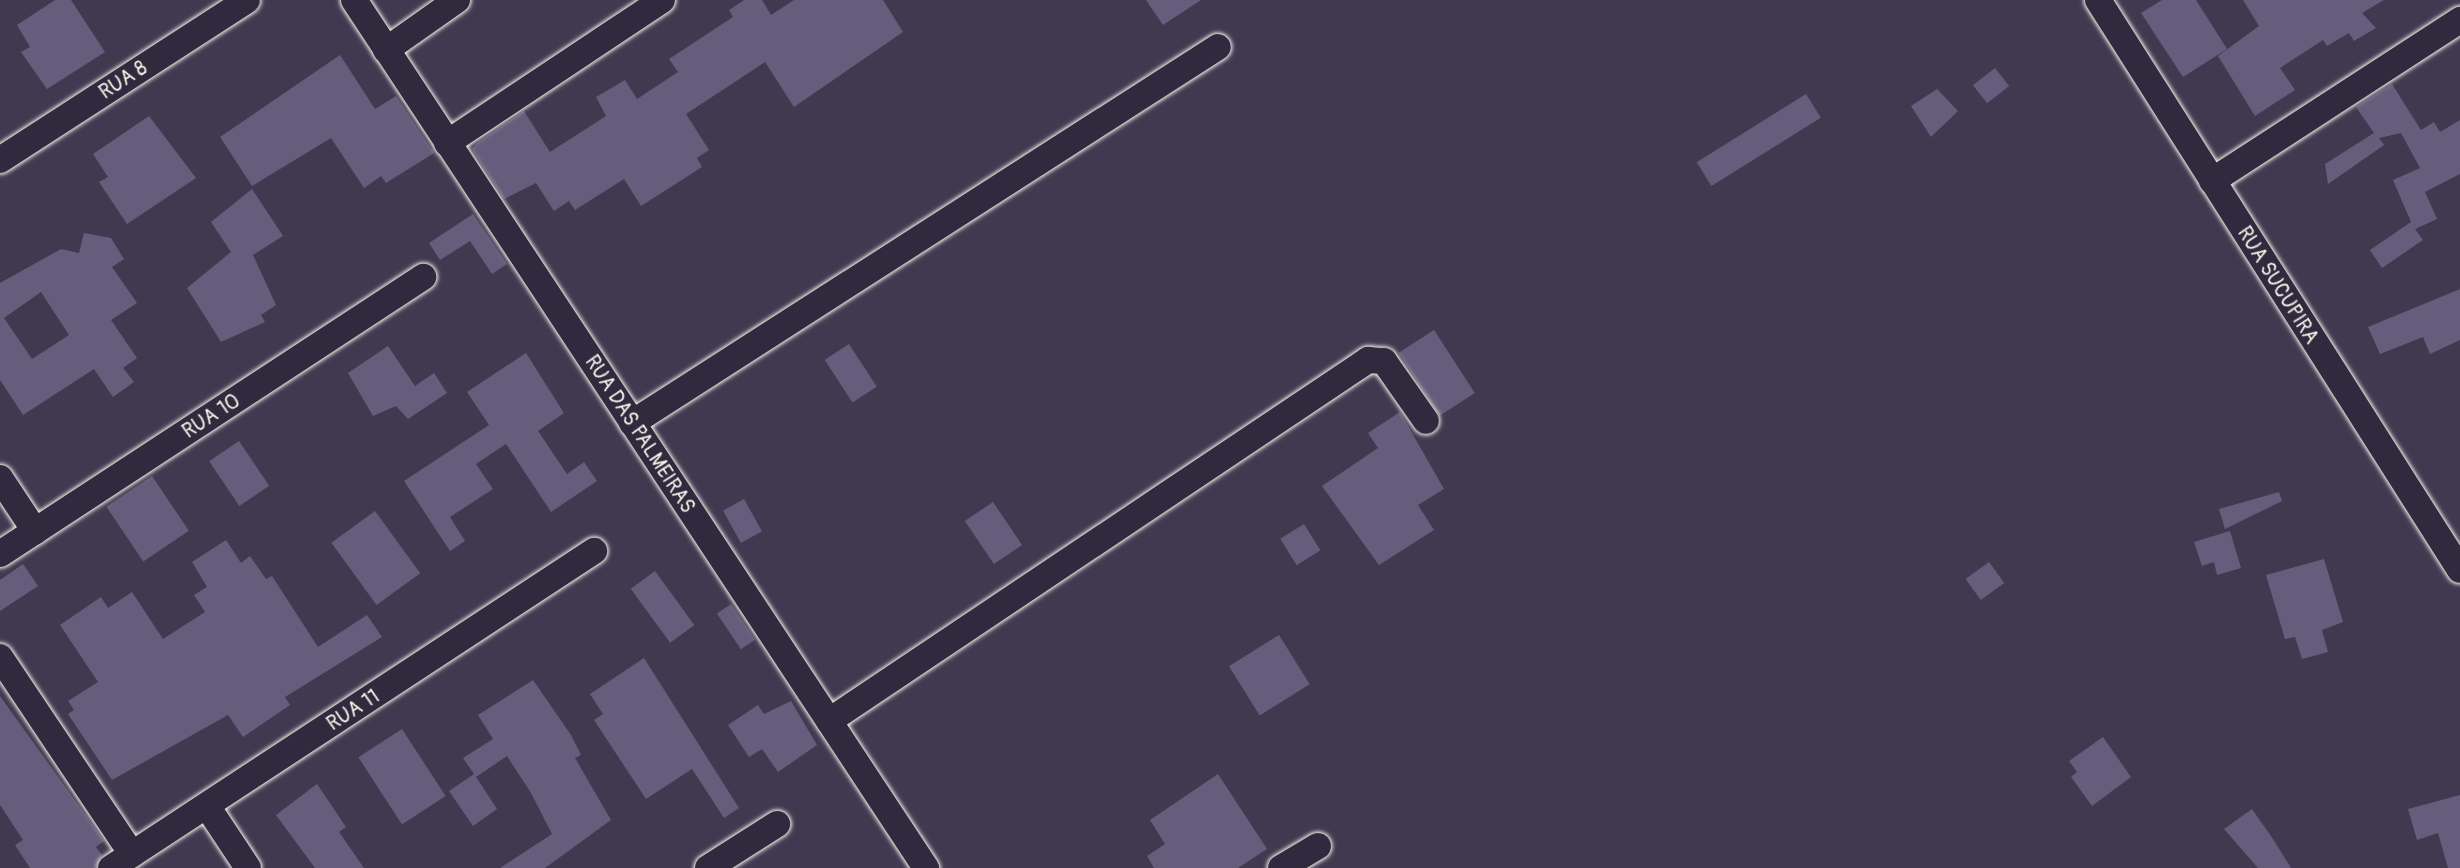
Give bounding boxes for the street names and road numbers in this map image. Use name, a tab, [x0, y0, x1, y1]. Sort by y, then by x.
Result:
street label: RUA 8	[95, 56, 151, 104]
street label: RUA SUCUPIRA	[2232, 222, 2324, 348]
street label: RUA DAS PALMEIRAS	[580, 351, 700, 517]
street label: RUA 10	[178, 389, 244, 443]
street label: RUA 11	[322, 684, 384, 736]

